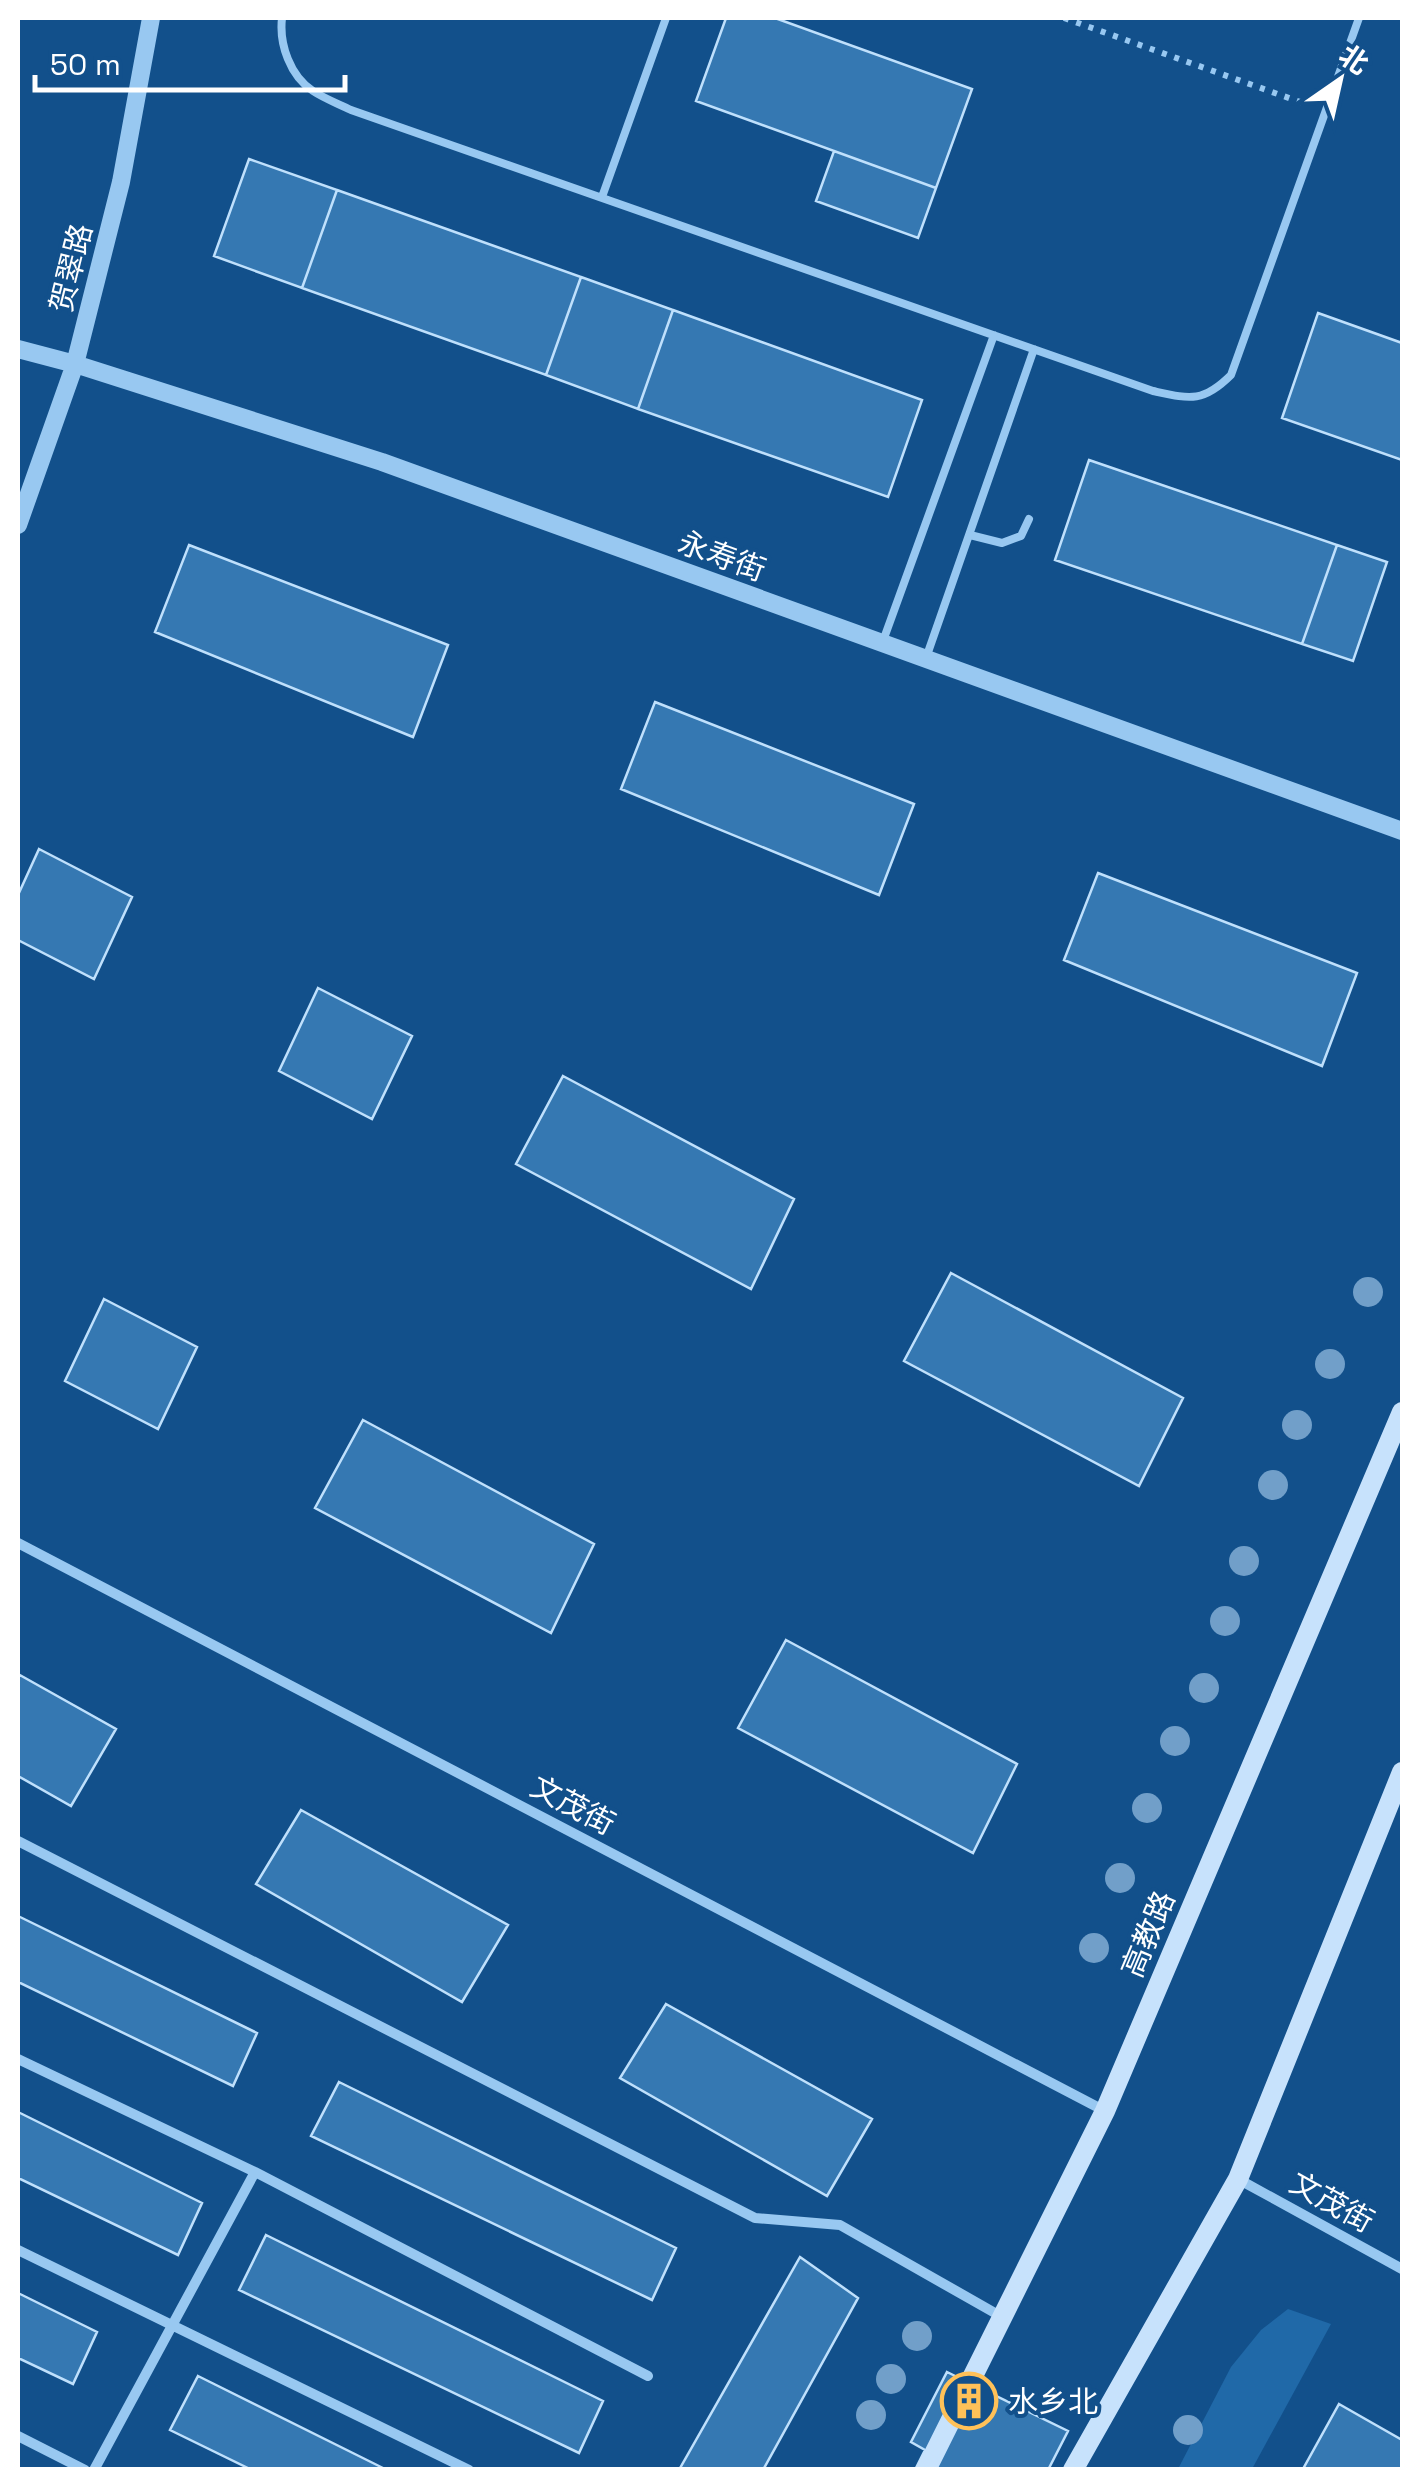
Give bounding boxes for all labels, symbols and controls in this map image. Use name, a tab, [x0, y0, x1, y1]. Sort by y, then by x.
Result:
scale bar	[35, 30, 345, 92]
north arrow	[1290, 30, 1390, 130]
text: 北	[1332, 37, 1376, 82]
text: 50 m	[50, 45, 121, 84]
street label: 贺翠路	[41, 220, 101, 316]
street label: 永寿街	[673, 522, 771, 590]
street label: 文茂街	[524, 1767, 622, 1843]
street label: 高教路	[1112, 1885, 1184, 1983]
street label: 文茂街	[1283, 2163, 1381, 2241]
building icon: 水乡北	[939, 2371, 999, 2431]
place label: 水乡北	[1008, 2382, 1098, 2421]

